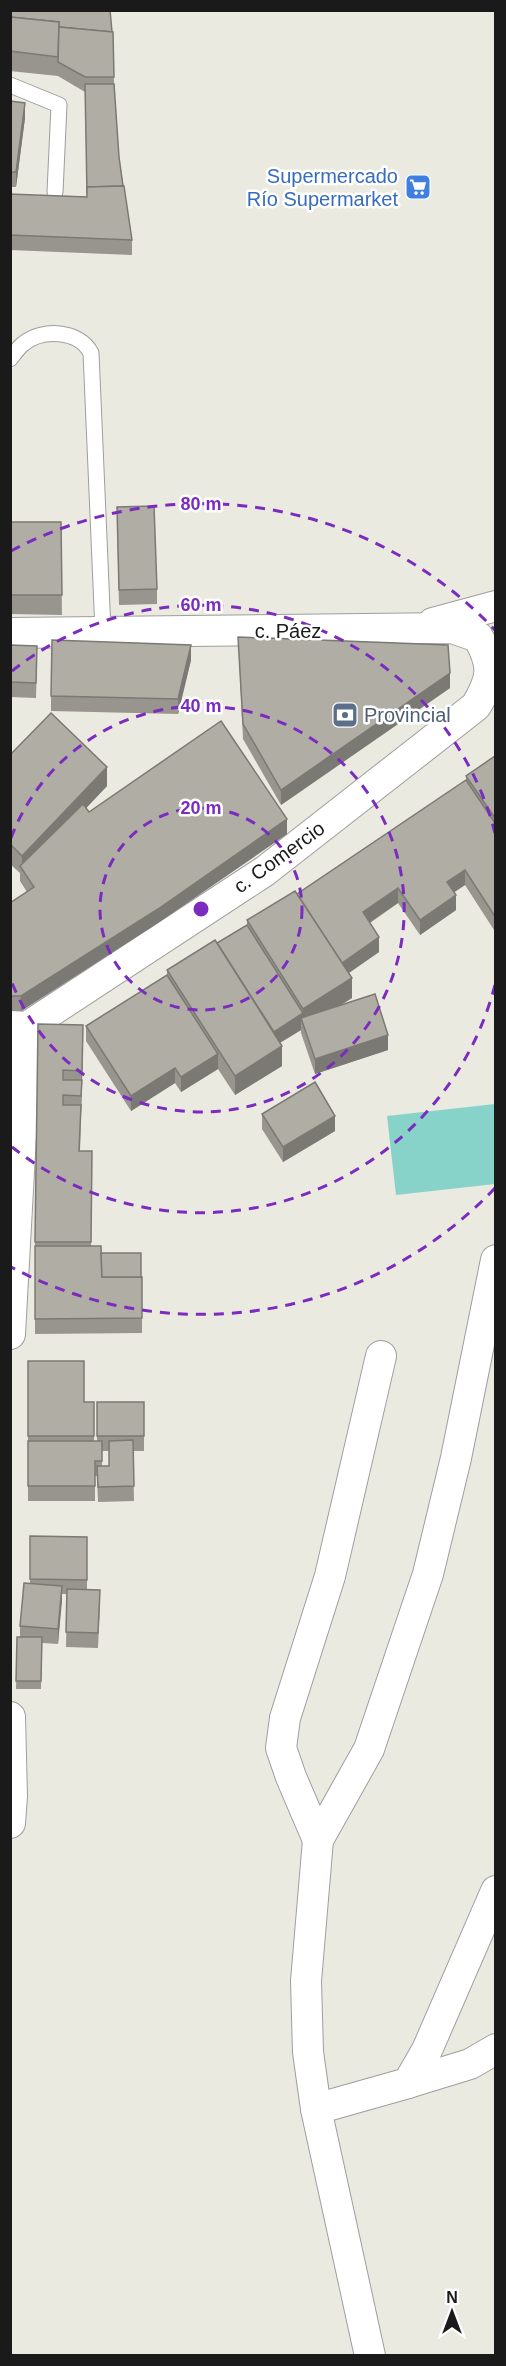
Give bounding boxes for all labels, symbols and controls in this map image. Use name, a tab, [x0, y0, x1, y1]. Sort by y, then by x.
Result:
place label: Supermercado Río Supermarket	[247, 165, 398, 210]
supermarket icon: Supermercado Río Supermarket	[403, 172, 433, 202]
text: 80 m	[180, 494, 222, 514]
text: 60 m	[180, 595, 222, 615]
street label: c. Páez	[255, 620, 321, 642]
text: 40 m	[180, 696, 222, 716]
bank icon: Provincial	[330, 700, 360, 730]
place label: Provincial	[364, 704, 451, 726]
text: 20 m	[180, 798, 222, 818]
street label: c. Comercio	[229, 817, 329, 897]
centre of rings	[191, 899, 211, 919]
north arrow	[422, 2282, 482, 2342]
text: N	[446, 2289, 458, 2306]

